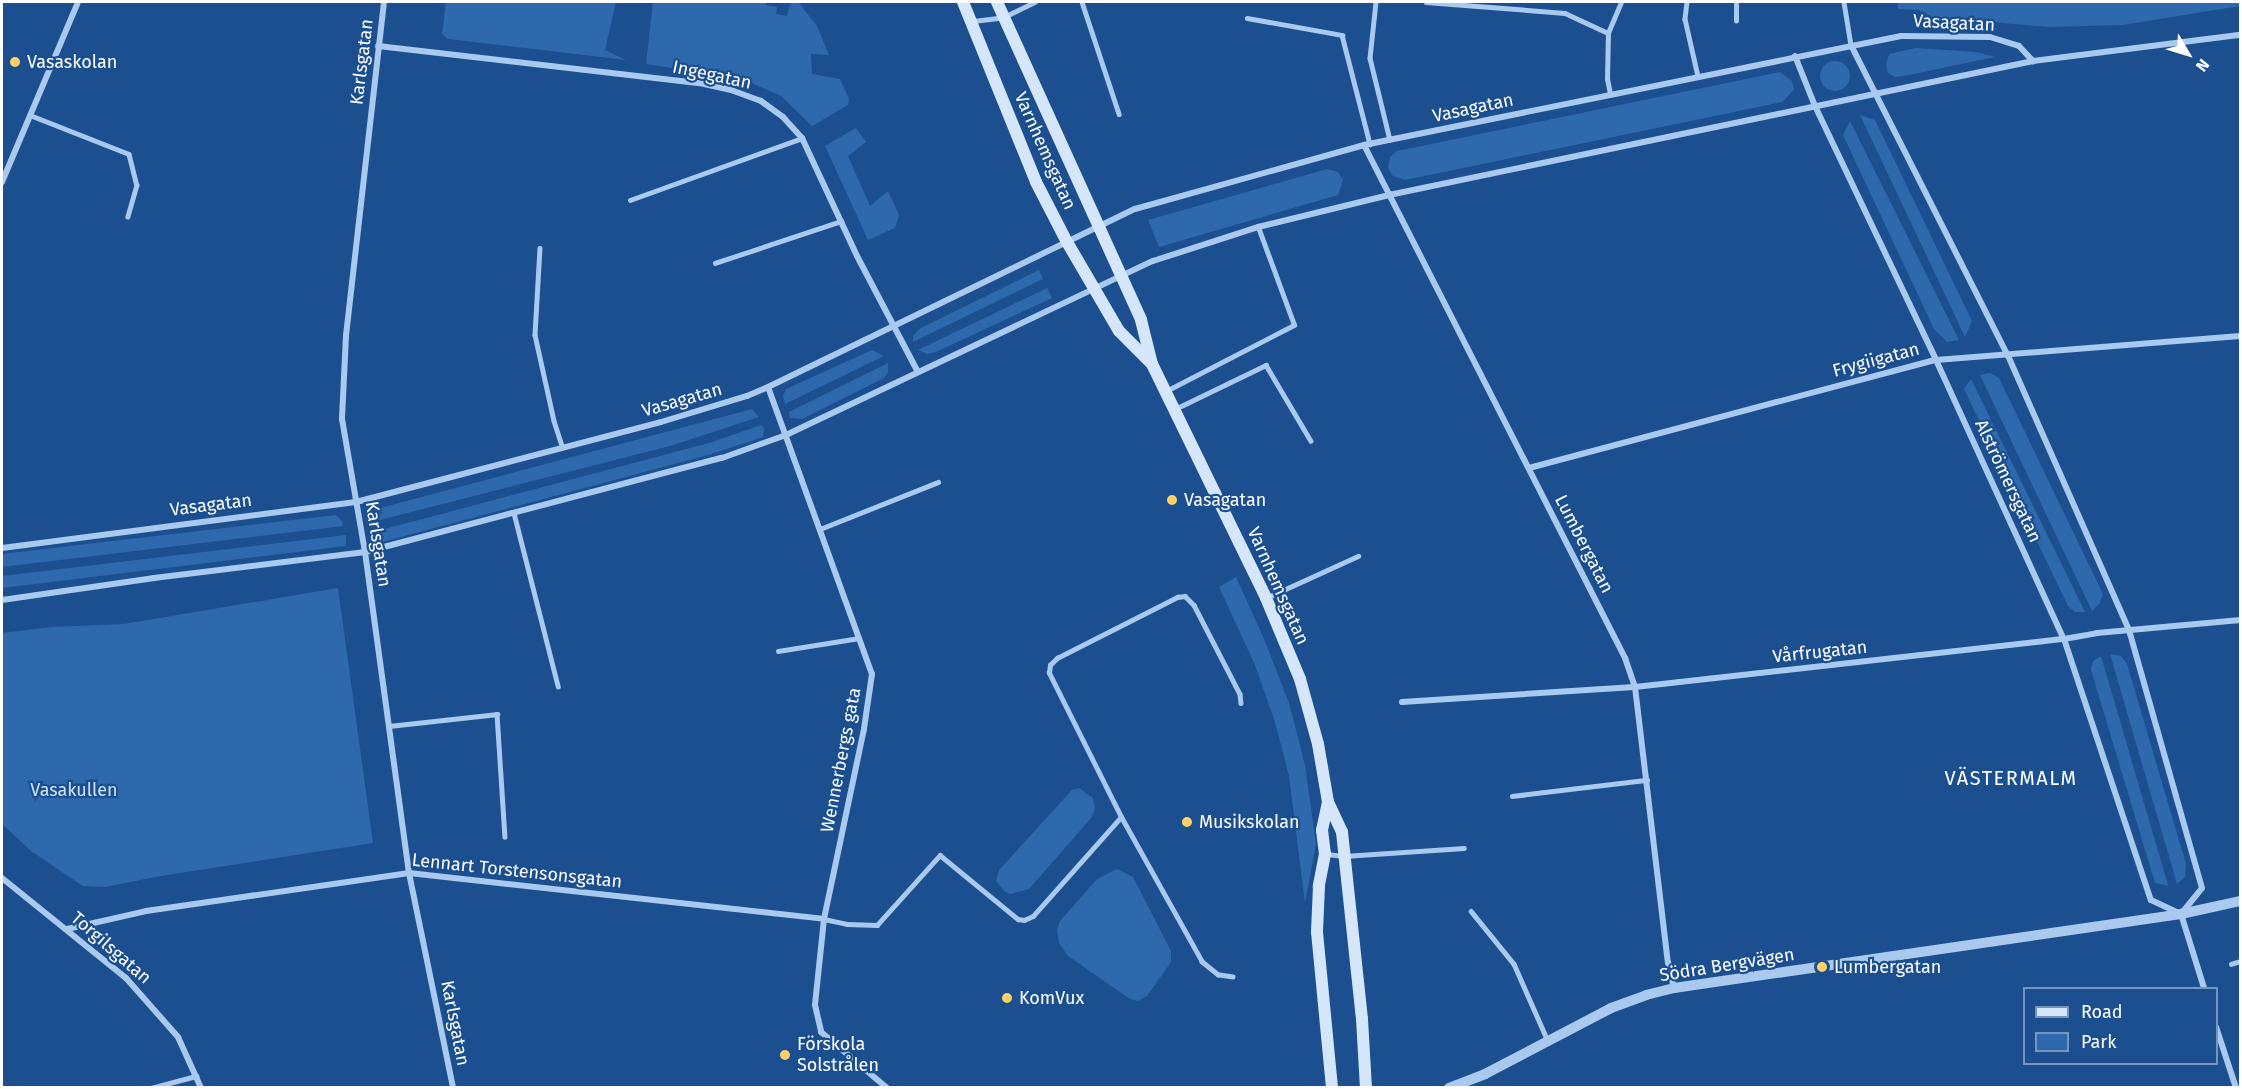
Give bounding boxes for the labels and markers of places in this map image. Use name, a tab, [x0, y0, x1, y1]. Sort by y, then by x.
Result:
place label: Vasaskolan	[27, 51, 117, 73]
marker: Vasaskolan	[8, 55, 22, 69]
place label: Vasagatan	[1184, 489, 1266, 511]
marker: Vasagatan	[1165, 493, 1179, 507]
place label: Musikskolan	[1199, 811, 1300, 833]
marker: Musikskolan	[1180, 815, 1194, 829]
place label: Lumbergatan	[1834, 956, 1941, 978]
marker: Lumbergatan	[1815, 960, 1829, 974]
place label: KomVux	[1019, 987, 1084, 1009]
marker: KomVux	[1000, 991, 1014, 1005]
place label: Förskola Solstrålen	[797, 1034, 879, 1076]
marker: Förskola Solstrålen	[778, 1048, 792, 1062]

